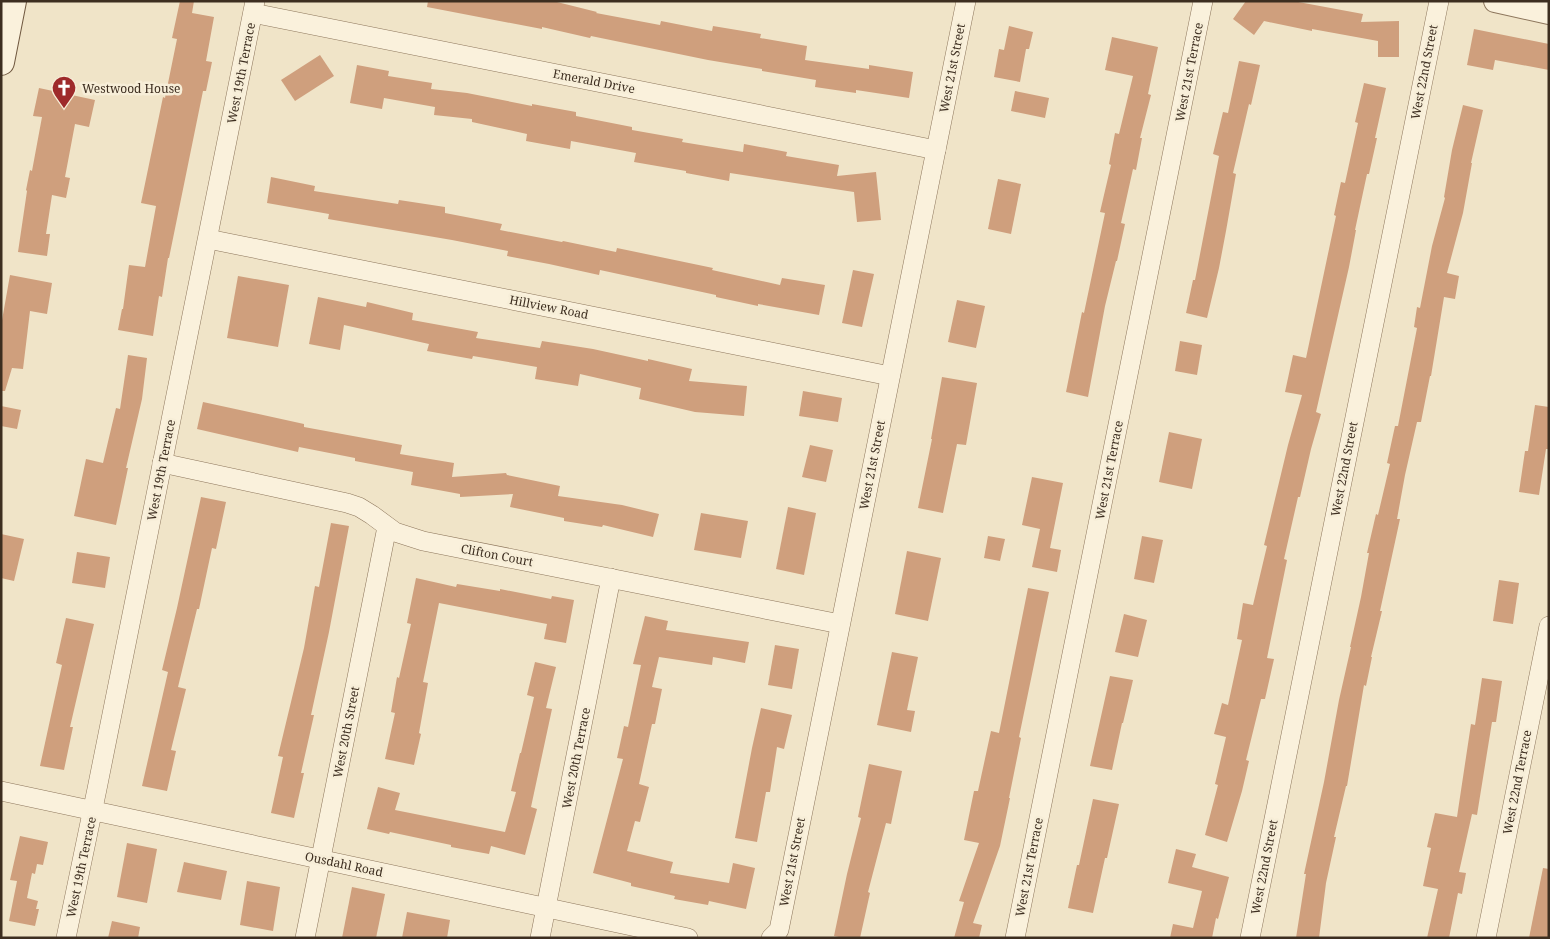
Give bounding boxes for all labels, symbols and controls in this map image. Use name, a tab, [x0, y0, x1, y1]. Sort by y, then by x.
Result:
street label: West 19th Terrace	[223, 21, 259, 125]
street label: West 21st Terrace	[1171, 21, 1207, 123]
street label: West 21st Street	[935, 22, 969, 114]
street label: West 22nd Street	[1406, 23, 1442, 121]
street label: Emerald Drive	[552, 65, 636, 97]
church icon: Westwood House	[51, 75, 77, 109]
place label: Westwood House	[82, 80, 180, 97]
street label: Hillview Road	[508, 291, 591, 323]
street label: West 19th Terrace	[143, 418, 179, 522]
street label: West 21st Street	[855, 419, 889, 511]
street label: West 21st Terrace	[1091, 419, 1127, 521]
street label: West 22nd Street	[1326, 420, 1362, 518]
street label: Clifton Court	[459, 540, 535, 570]
street label: West 20th Street	[329, 685, 363, 779]
street label: West 20th Terrace	[558, 706, 594, 810]
street label: West 22nd Terrace	[1499, 728, 1535, 836]
street label: West 19th Terrace	[62, 815, 100, 919]
street label: West 21st Street	[775, 816, 809, 908]
street label: West 21st Terrace	[1011, 816, 1047, 918]
street label: West 22nd Street	[1246, 818, 1282, 916]
street label: Ousdahl Road	[303, 847, 385, 881]

